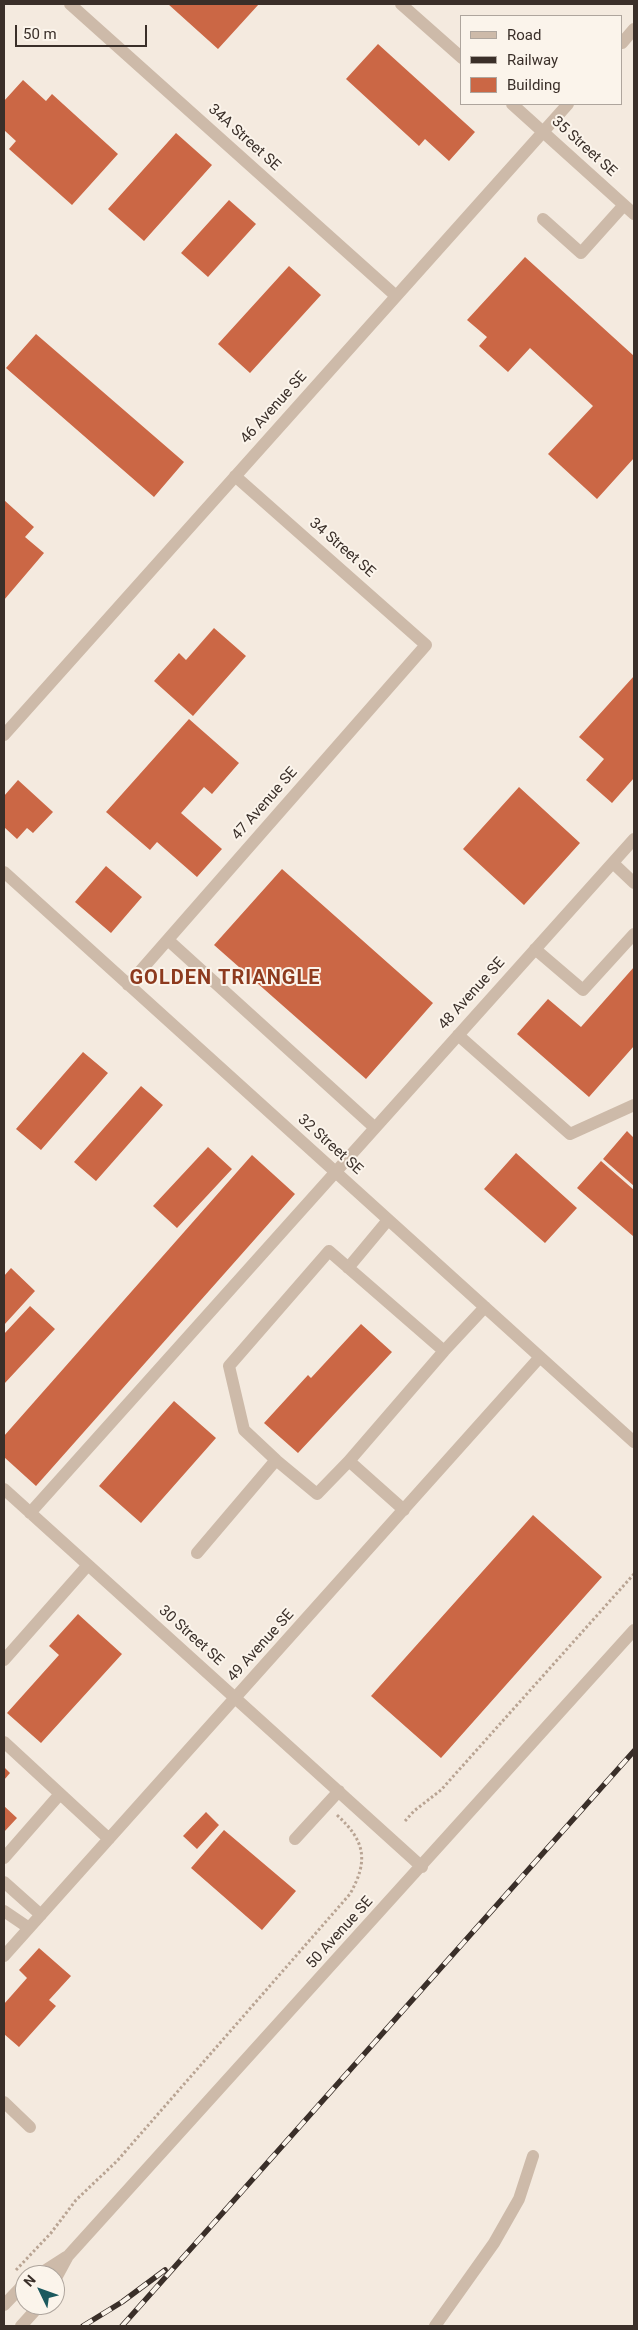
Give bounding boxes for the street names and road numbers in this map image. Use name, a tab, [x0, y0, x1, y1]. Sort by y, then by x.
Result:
street label: 34A Street SE	[204, 101, 284, 175]
street label: 35 Street SE	[548, 113, 620, 181]
street label: 46 Avenue SE	[237, 368, 311, 448]
street label: 34 Street SE	[305, 515, 379, 581]
street label: 47 Avenue SE	[228, 764, 302, 844]
street label: 48 Avenue SE	[435, 954, 509, 1034]
street label: 32 Street SE	[294, 1111, 366, 1179]
street label: 30 Street SE	[155, 1602, 227, 1670]
street label: 49 Avenue SE	[224, 1606, 298, 1686]
street label: 50 Avenue SE	[303, 1893, 377, 1973]

